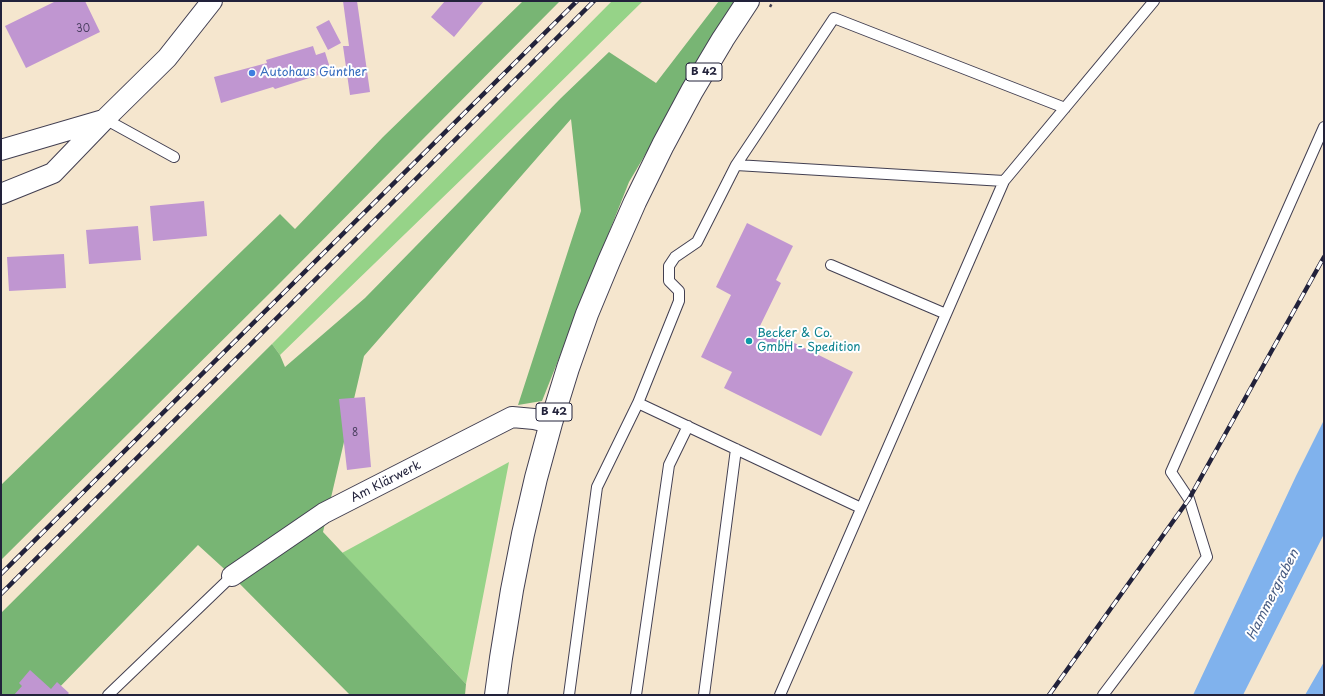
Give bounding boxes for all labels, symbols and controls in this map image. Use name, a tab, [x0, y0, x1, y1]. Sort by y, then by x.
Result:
house number: 30	[76, 23, 90, 35]
road number: B 42	[686, 63, 722, 81]
place label: Autohaus Günther	[260, 66, 367, 80]
marker: Autohaus Günther	[247, 68, 257, 78]
place label: Becker & Co. GmbH - Spedition	[757, 327, 861, 355]
marker: Becker & Co. GmbH - Spedition	[744, 336, 754, 346]
road number: B 42	[536, 403, 572, 421]
house number: 8	[352, 427, 358, 439]
street label: Am Klärwerk	[349, 458, 423, 506]
water label: Hammergraben	[1244, 547, 1302, 643]

